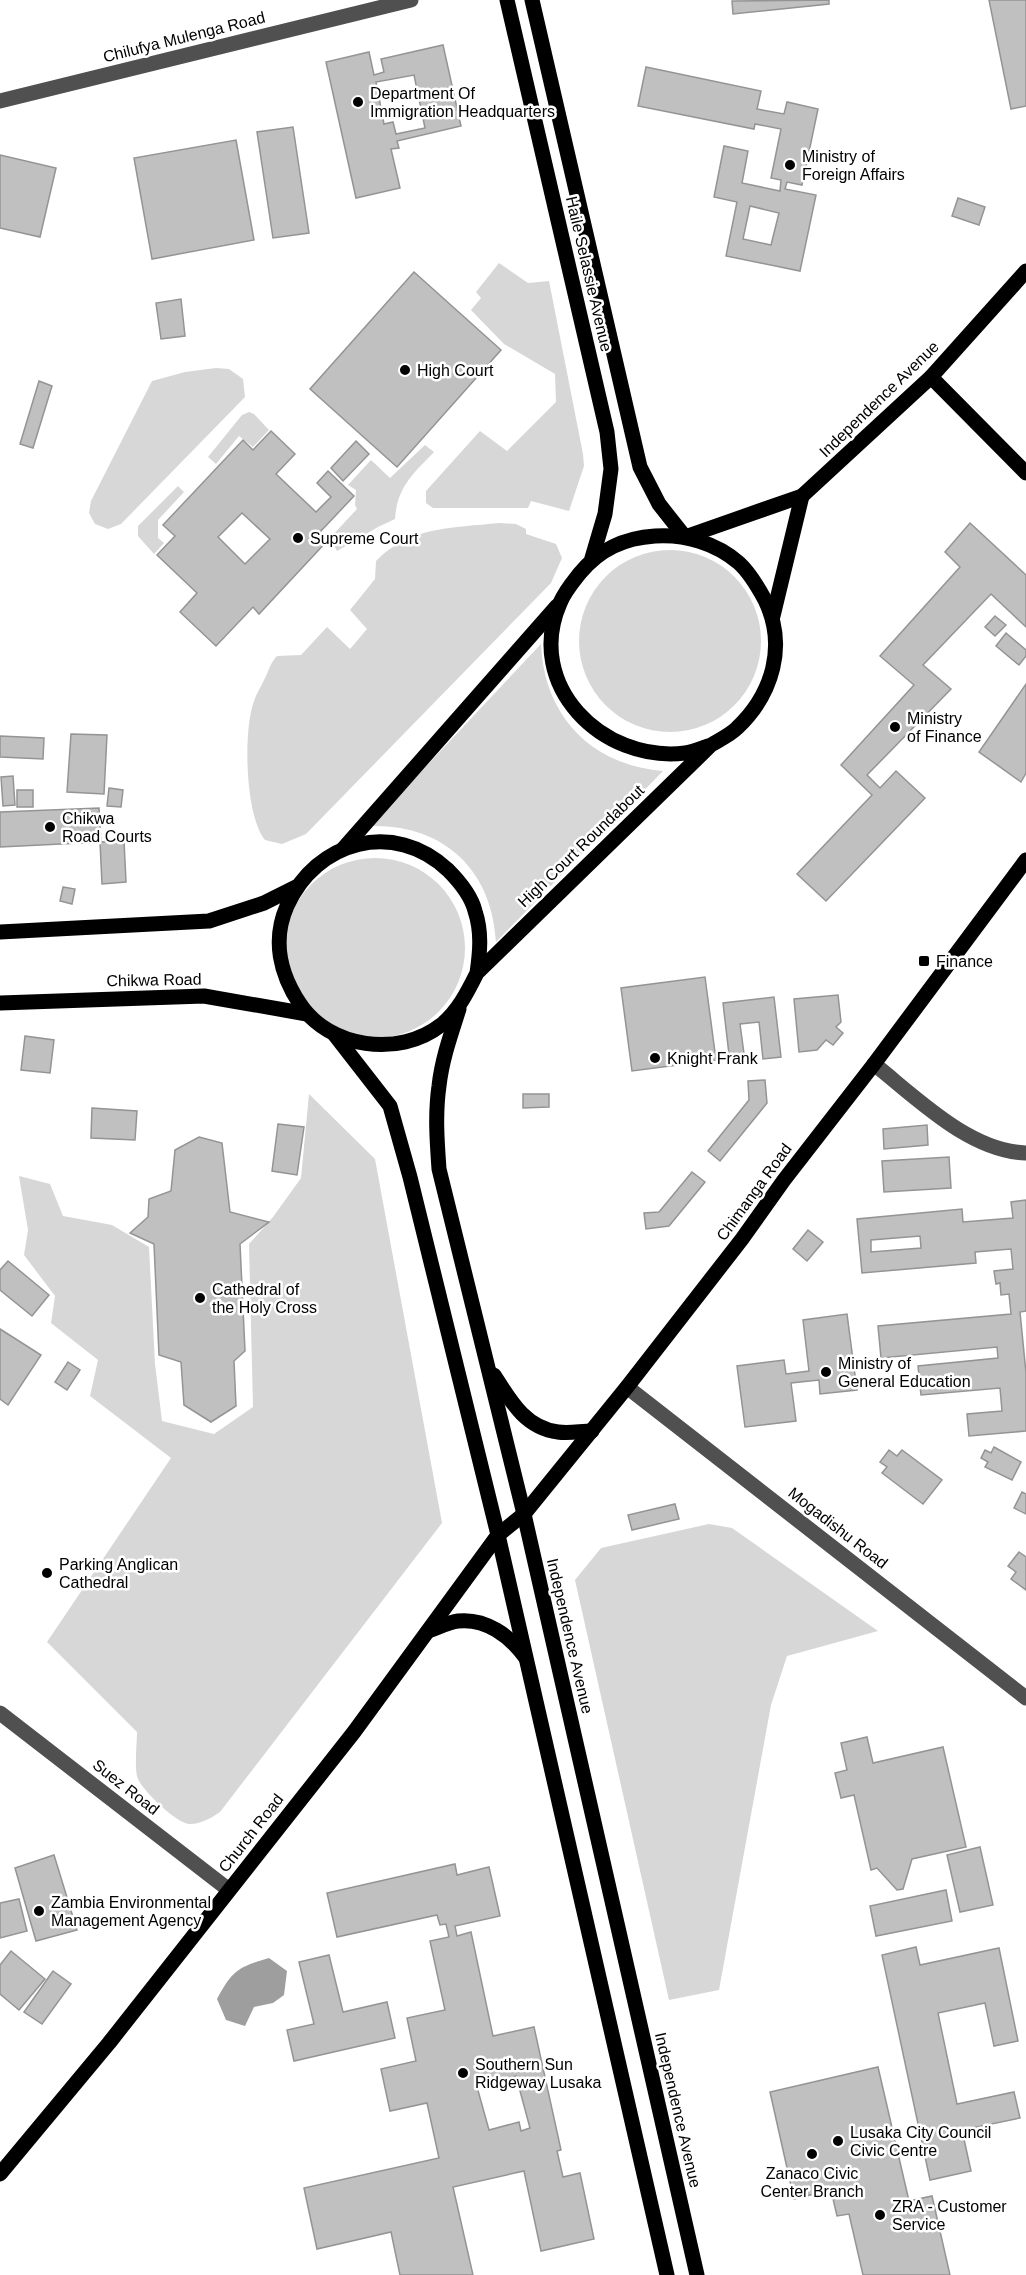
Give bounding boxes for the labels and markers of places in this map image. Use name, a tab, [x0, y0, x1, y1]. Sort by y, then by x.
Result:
place label: Department Of Immigration Headquarters	[370, 85, 555, 120]
marker: Department Of Immigration Headquarters	[351, 95, 365, 109]
place label: Ministry of Foreign Affairs	[802, 148, 905, 183]
marker: Ministry of Foreign Affairs	[783, 158, 797, 172]
place label: High Court	[417, 362, 494, 379]
marker: High Court	[398, 363, 412, 377]
place label: Supreme Court	[310, 530, 419, 547]
marker: Supreme Court	[291, 531, 305, 545]
place label: Ministry of Finance	[907, 710, 982, 745]
marker: Ministry of Finance	[888, 720, 902, 734]
place label: Chikwa Road Courts	[62, 810, 152, 845]
marker: Chikwa Road Courts	[43, 820, 57, 834]
place label: Finance	[936, 953, 993, 970]
marker: Finance	[917, 954, 931, 968]
place label: Knight Frank	[667, 1050, 759, 1067]
marker: Knight Frank	[648, 1051, 662, 1065]
place label: Cathedral of the Holy Cross	[212, 1281, 317, 1316]
marker: Cathedral of the Holy Cross	[193, 1291, 207, 1305]
place label: Ministry of General Education	[838, 1355, 971, 1390]
marker: Ministry of General Education	[819, 1365, 833, 1379]
place label: Parking Anglican Cathedral	[59, 1556, 178, 1591]
marker: Parking Anglican Cathedral	[40, 1566, 54, 1580]
place label: Zambia Environmental Management Agency	[51, 1894, 211, 1929]
marker: Zambia Environmental Management Agency	[32, 1904, 46, 1918]
place label: Southern Sun Ridgeway Lusaka	[475, 2056, 601, 2091]
marker: Southern Sun Ridgeway Lusaka	[456, 2066, 470, 2080]
place label: Lusaka City Council Civic Centre	[850, 2124, 991, 2159]
marker: Lusaka City Council Civic Centre	[831, 2134, 845, 2148]
marker: Zanaco Civic Center Branch	[805, 2147, 819, 2161]
place label: Zanaco Civic Center Branch	[760, 2165, 864, 2200]
place label: ZRA - Customer Service	[892, 2198, 1007, 2233]
marker: ZRA - Customer Service	[873, 2208, 887, 2222]

